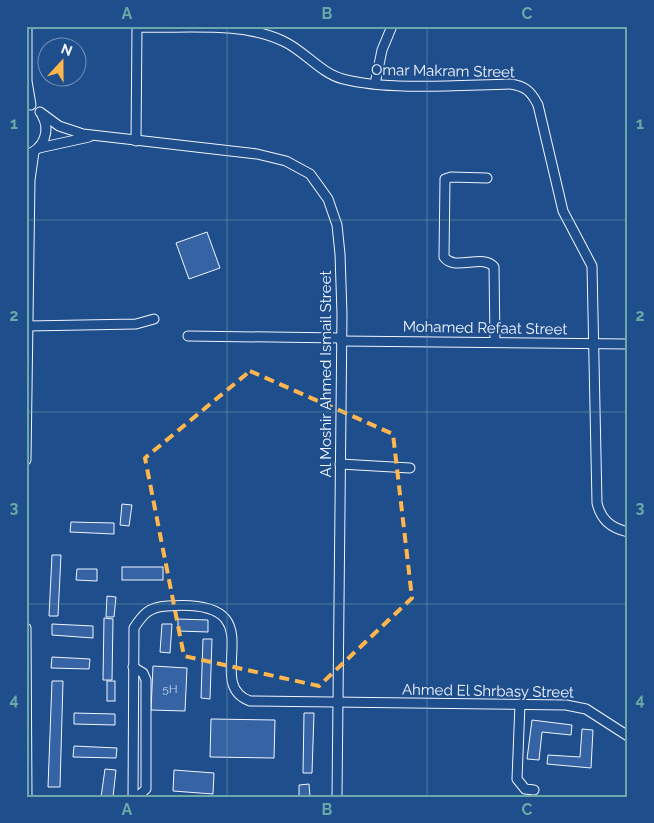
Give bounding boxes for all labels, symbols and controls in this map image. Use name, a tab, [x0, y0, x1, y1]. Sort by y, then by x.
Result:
text: A	[122, 4, 133, 23]
text: B	[322, 4, 333, 23]
text: C	[522, 4, 533, 23]
north arrow	[38, 38, 88, 88]
text: N	[59, 40, 75, 59]
street label: Omar Makram Street	[371, 61, 515, 81]
text: 1	[10, 114, 18, 133]
text: 1	[636, 114, 644, 133]
street label: Al Moshir Ahmed Ismail Street	[317, 271, 335, 477]
text: 2	[9, 306, 19, 325]
text: 2	[635, 306, 645, 325]
street label: Mohamed Refaat Street	[403, 318, 567, 338]
text: 3	[10, 498, 19, 517]
text: 3	[636, 498, 645, 517]
street label: Ahmed El Shrbasy Street	[402, 681, 574, 701]
house number: 5H	[162, 682, 178, 696]
text: 4	[9, 690, 19, 709]
text: 4	[635, 690, 645, 709]
text: A	[122, 800, 133, 819]
text: B	[322, 800, 333, 819]
text: C	[522, 800, 533, 819]

